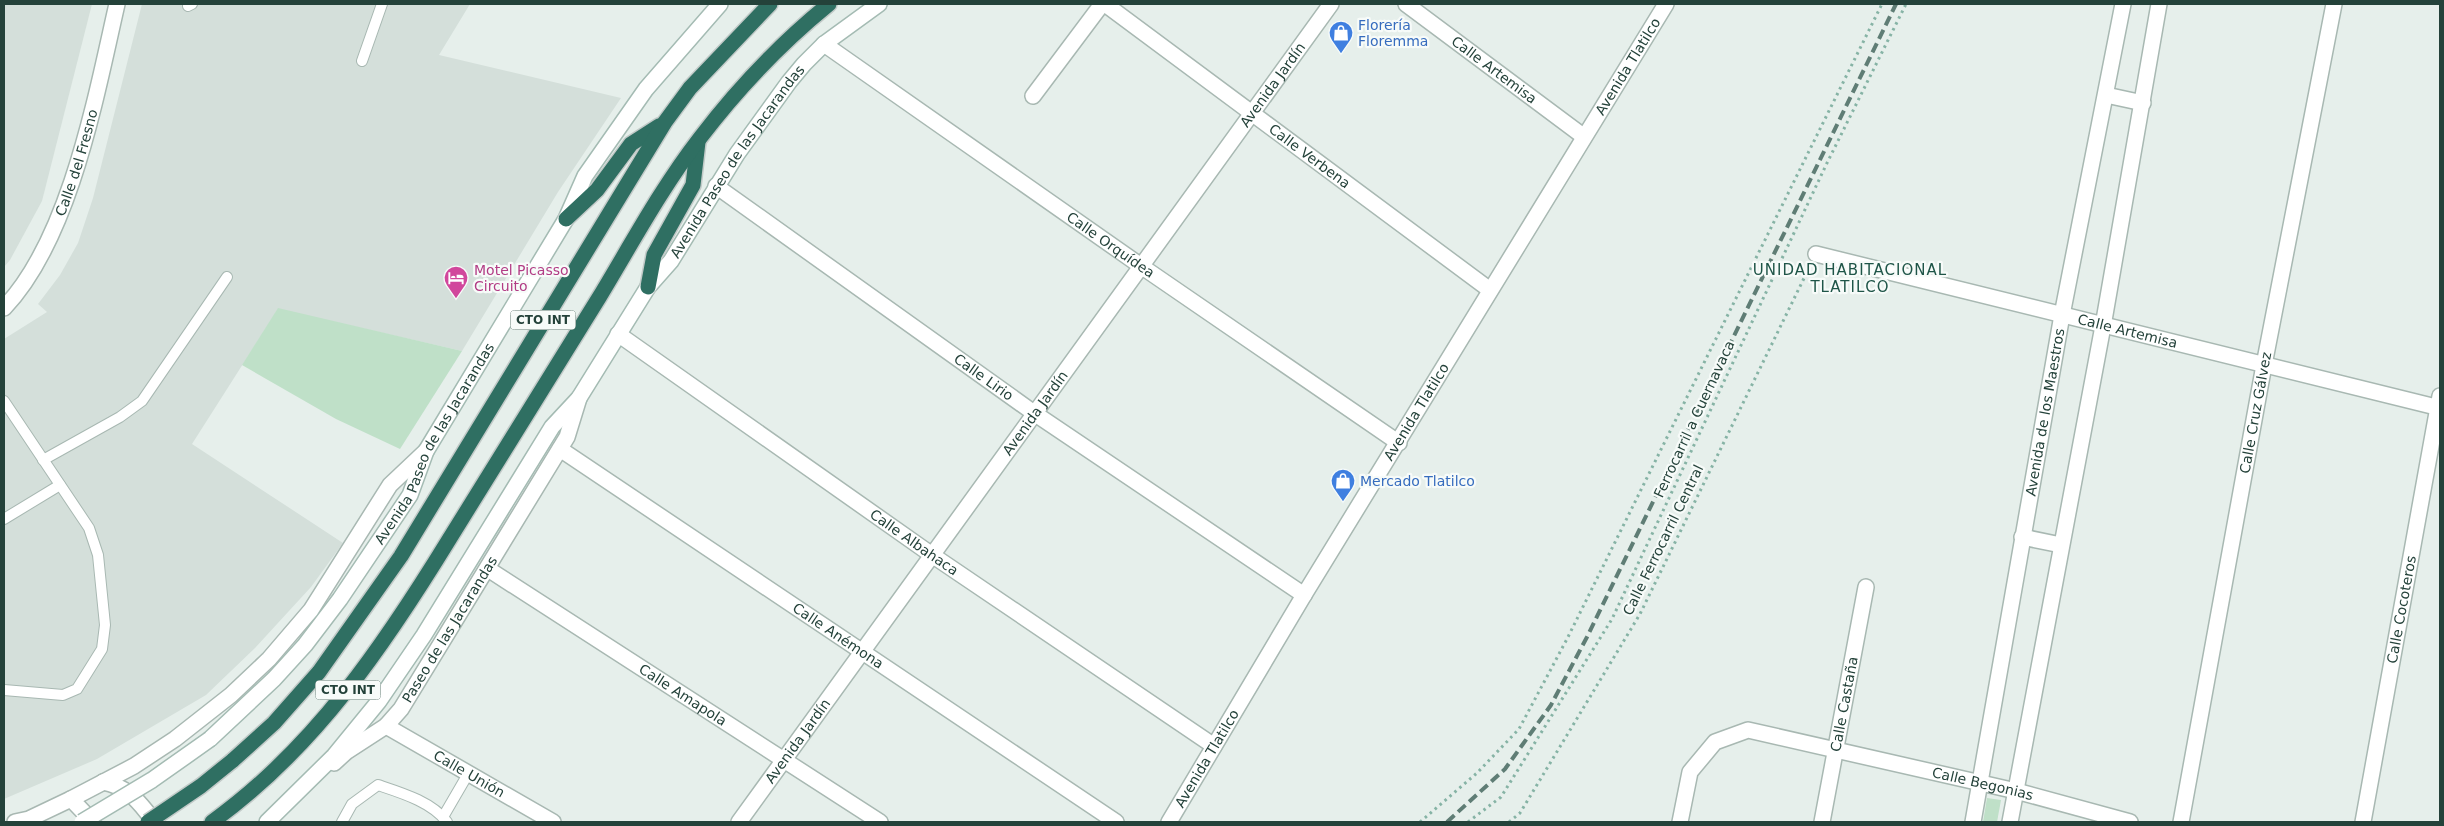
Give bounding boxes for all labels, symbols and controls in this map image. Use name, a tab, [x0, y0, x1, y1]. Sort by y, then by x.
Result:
street label: Avenida Tlatilco	[1592, 15, 1664, 118]
place label: Florería Floremma	[1358, 17, 1428, 49]
shop icon: Florería Floremma	[1328, 20, 1354, 54]
street label: Calle Artemisa	[1448, 33, 1540, 107]
street label: Avenida Jardín	[1237, 39, 1308, 130]
street label: Avenida Paseo de las Jacarandas	[667, 62, 808, 261]
street label: Calle del Fresno	[52, 108, 101, 218]
street label: Calle Verbena	[1266, 121, 1353, 191]
street label: Calle Orquídea	[1064, 209, 1158, 281]
district label: UNIDAD HABITACIONAL TLATILCO	[1753, 261, 1947, 296]
place label: Motel Picasso Circuito	[474, 262, 569, 294]
hotel icon: Motel Picasso Circuito	[443, 265, 469, 299]
road number: CTO INT	[510, 310, 576, 330]
street label: Calle Artemisa	[2076, 311, 2179, 351]
street label: Avenida de los Maestros	[2022, 327, 2068, 497]
street label: Ferrocarril a Cuernavaca	[1650, 338, 1738, 500]
street label: Avenida Paseo de las Jacarandas	[371, 340, 497, 547]
street label: Calle Lirio	[951, 351, 1017, 404]
street label: Calle Cruz Gálvez	[2236, 351, 2274, 475]
street label: Avenida Tlatilco	[1380, 360, 1452, 463]
street label: Avenida Jardín	[999, 368, 1071, 458]
street label: Calle Ferrocarril Central	[1620, 462, 1706, 618]
shop icon: Mercado Tlatilco	[1330, 468, 1356, 502]
place label: Mercado Tlatilco	[1360, 473, 1475, 489]
street label: Calle Albahaca	[867, 506, 961, 578]
street label: Paseo de las Jacarandas	[399, 553, 500, 705]
street label: Calle Cocoteros	[2384, 554, 2419, 665]
street label: Calle Anémona	[790, 599, 887, 672]
street label: Calle Castaña	[1827, 655, 1861, 753]
street label: Calle Amapola	[636, 661, 730, 729]
road number: CTO INT	[316, 680, 380, 700]
street label: Avenida Jardín	[762, 696, 834, 786]
street label: Avenida Tlatilco	[1172, 707, 1242, 810]
street label: Calle Unión	[431, 747, 508, 801]
street label: Calle Begonias	[1931, 764, 2035, 803]

